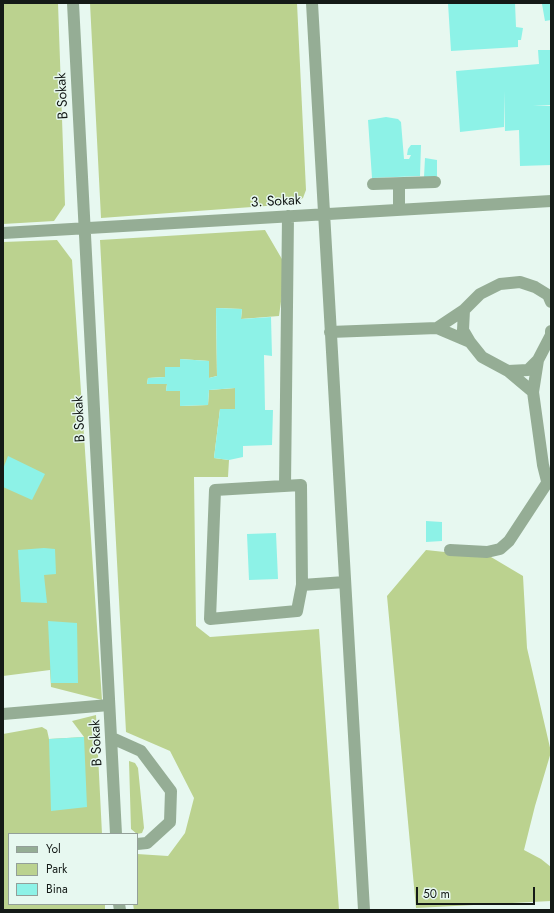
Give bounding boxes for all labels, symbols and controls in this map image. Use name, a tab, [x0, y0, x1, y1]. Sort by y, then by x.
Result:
street label: B Sokak	[53, 72, 73, 120]
street label: 3. Sokak	[250, 192, 302, 212]
street label: B Sokak	[70, 395, 90, 443]
street label: B Sokak	[87, 719, 107, 767]
legend	[8, 833, 138, 905]
text: Yol	[46, 840, 61, 858]
text: Park	[46, 860, 67, 878]
scale bar	[418, 879, 537, 905]
text: Bina	[46, 880, 68, 898]
text: 50 m	[423, 885, 450, 903]

